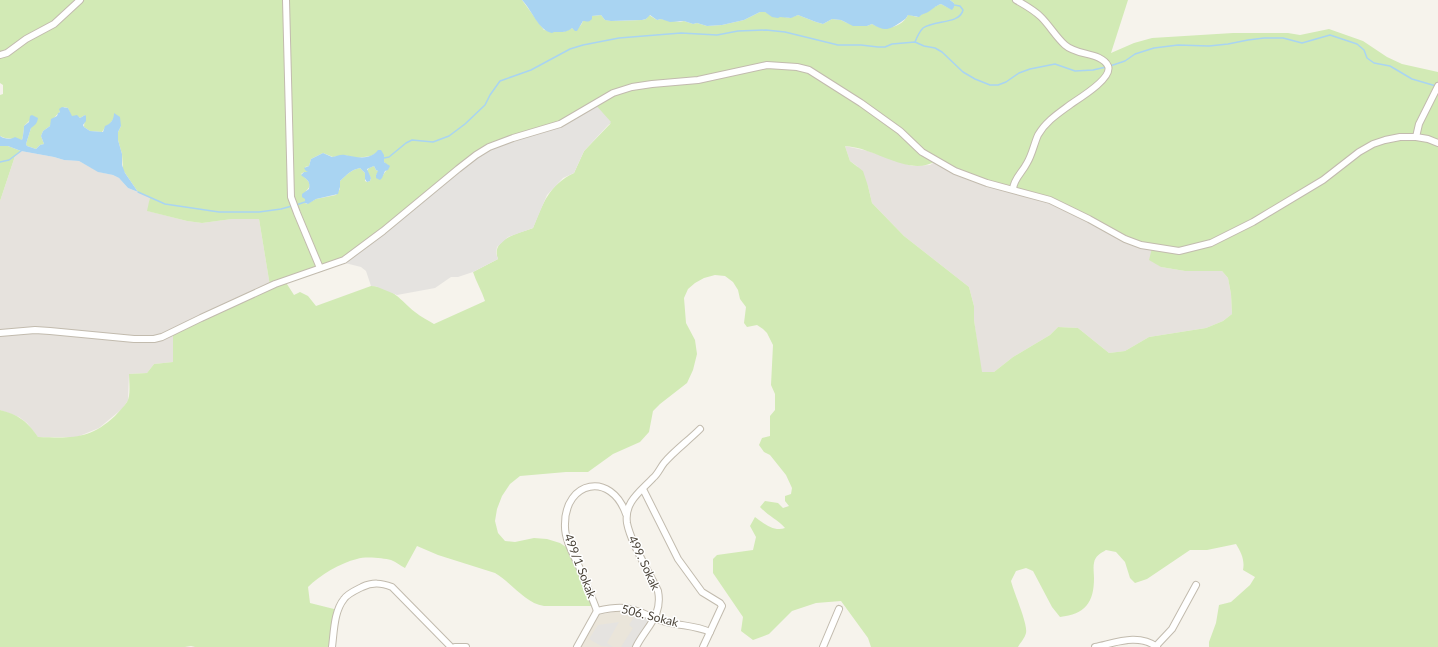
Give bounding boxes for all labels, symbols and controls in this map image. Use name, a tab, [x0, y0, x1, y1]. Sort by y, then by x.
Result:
street label: 499/1 Sokak	[561, 531, 600, 601]
street label: 499. Sokak	[625, 533, 664, 593]
street label: 506. Sokak	[620, 601, 681, 630]

